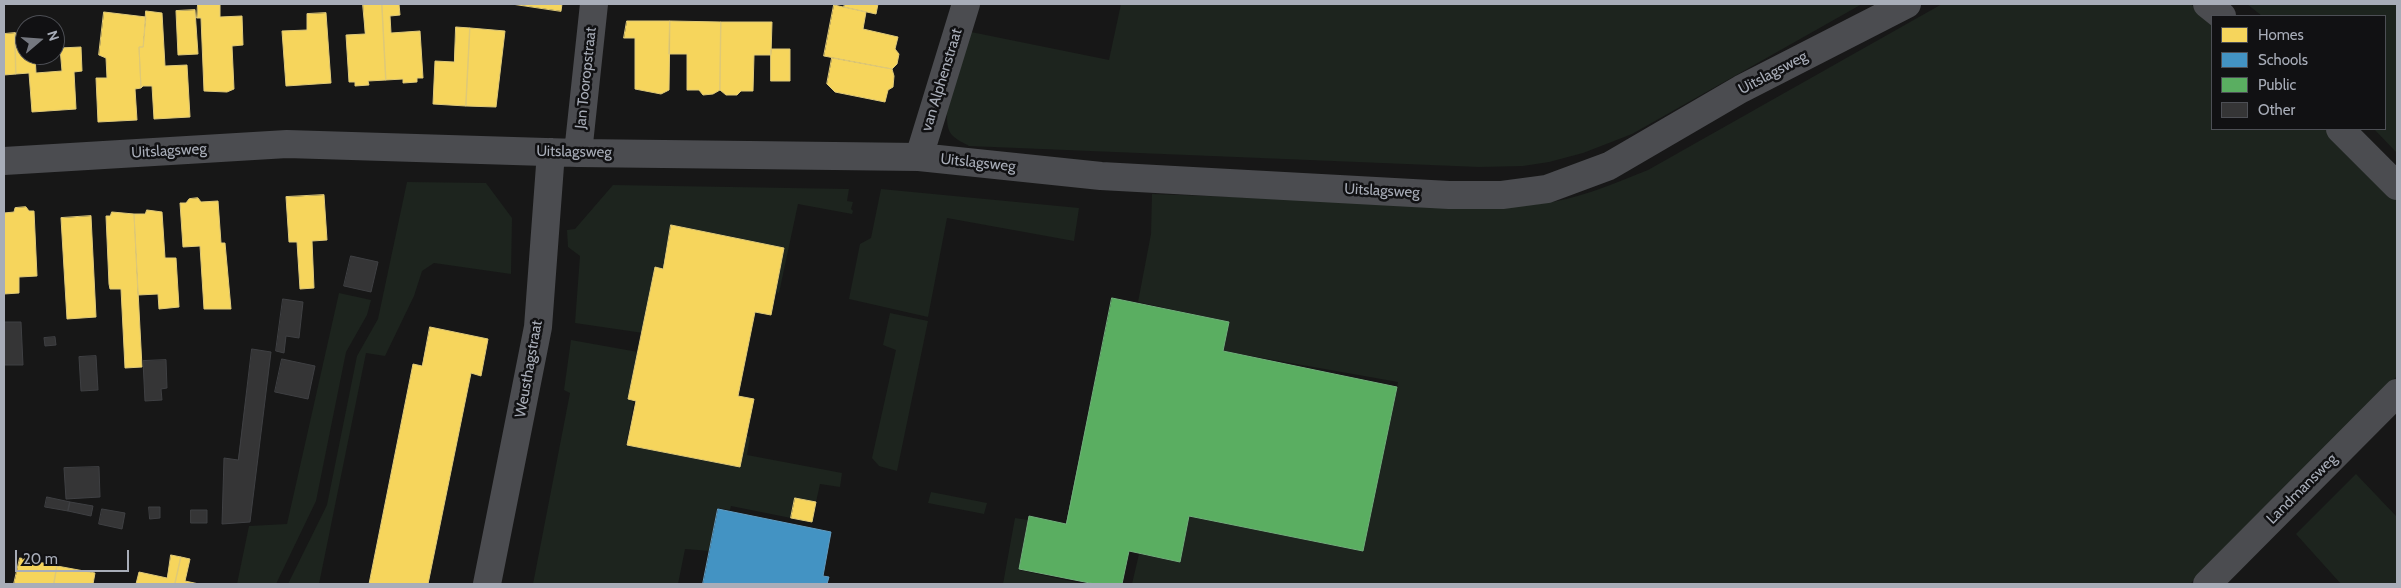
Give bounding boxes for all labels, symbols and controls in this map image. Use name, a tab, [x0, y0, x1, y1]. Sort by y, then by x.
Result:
north arrow	[15, 15, 65, 65]
legend	[2211, 15, 2386, 130]
street label: Jan Tooropstraat	[572, 26, 600, 130]
street label: van Alphenstraat	[918, 26, 966, 134]
text: Homes	[2258, 26, 2304, 44]
text: N	[43, 28, 63, 43]
street label: Uitslagsweg	[1735, 47, 1811, 99]
text: Schools	[2258, 51, 2308, 69]
text: Public	[2258, 76, 2296, 94]
text: Other	[2258, 101, 2295, 119]
street label: Uitslagsweg	[131, 140, 207, 162]
street label: Uitslagsweg	[536, 142, 612, 162]
street label: Uitslagsweg	[940, 150, 1016, 176]
street label: Uitslagsweg	[1344, 180, 1420, 202]
street label: Weusthagstraat	[512, 319, 546, 419]
street label: Landmansweg	[2263, 450, 2341, 528]
scale bar	[18, 540, 131, 572]
text: 20 m	[23, 550, 58, 568]

